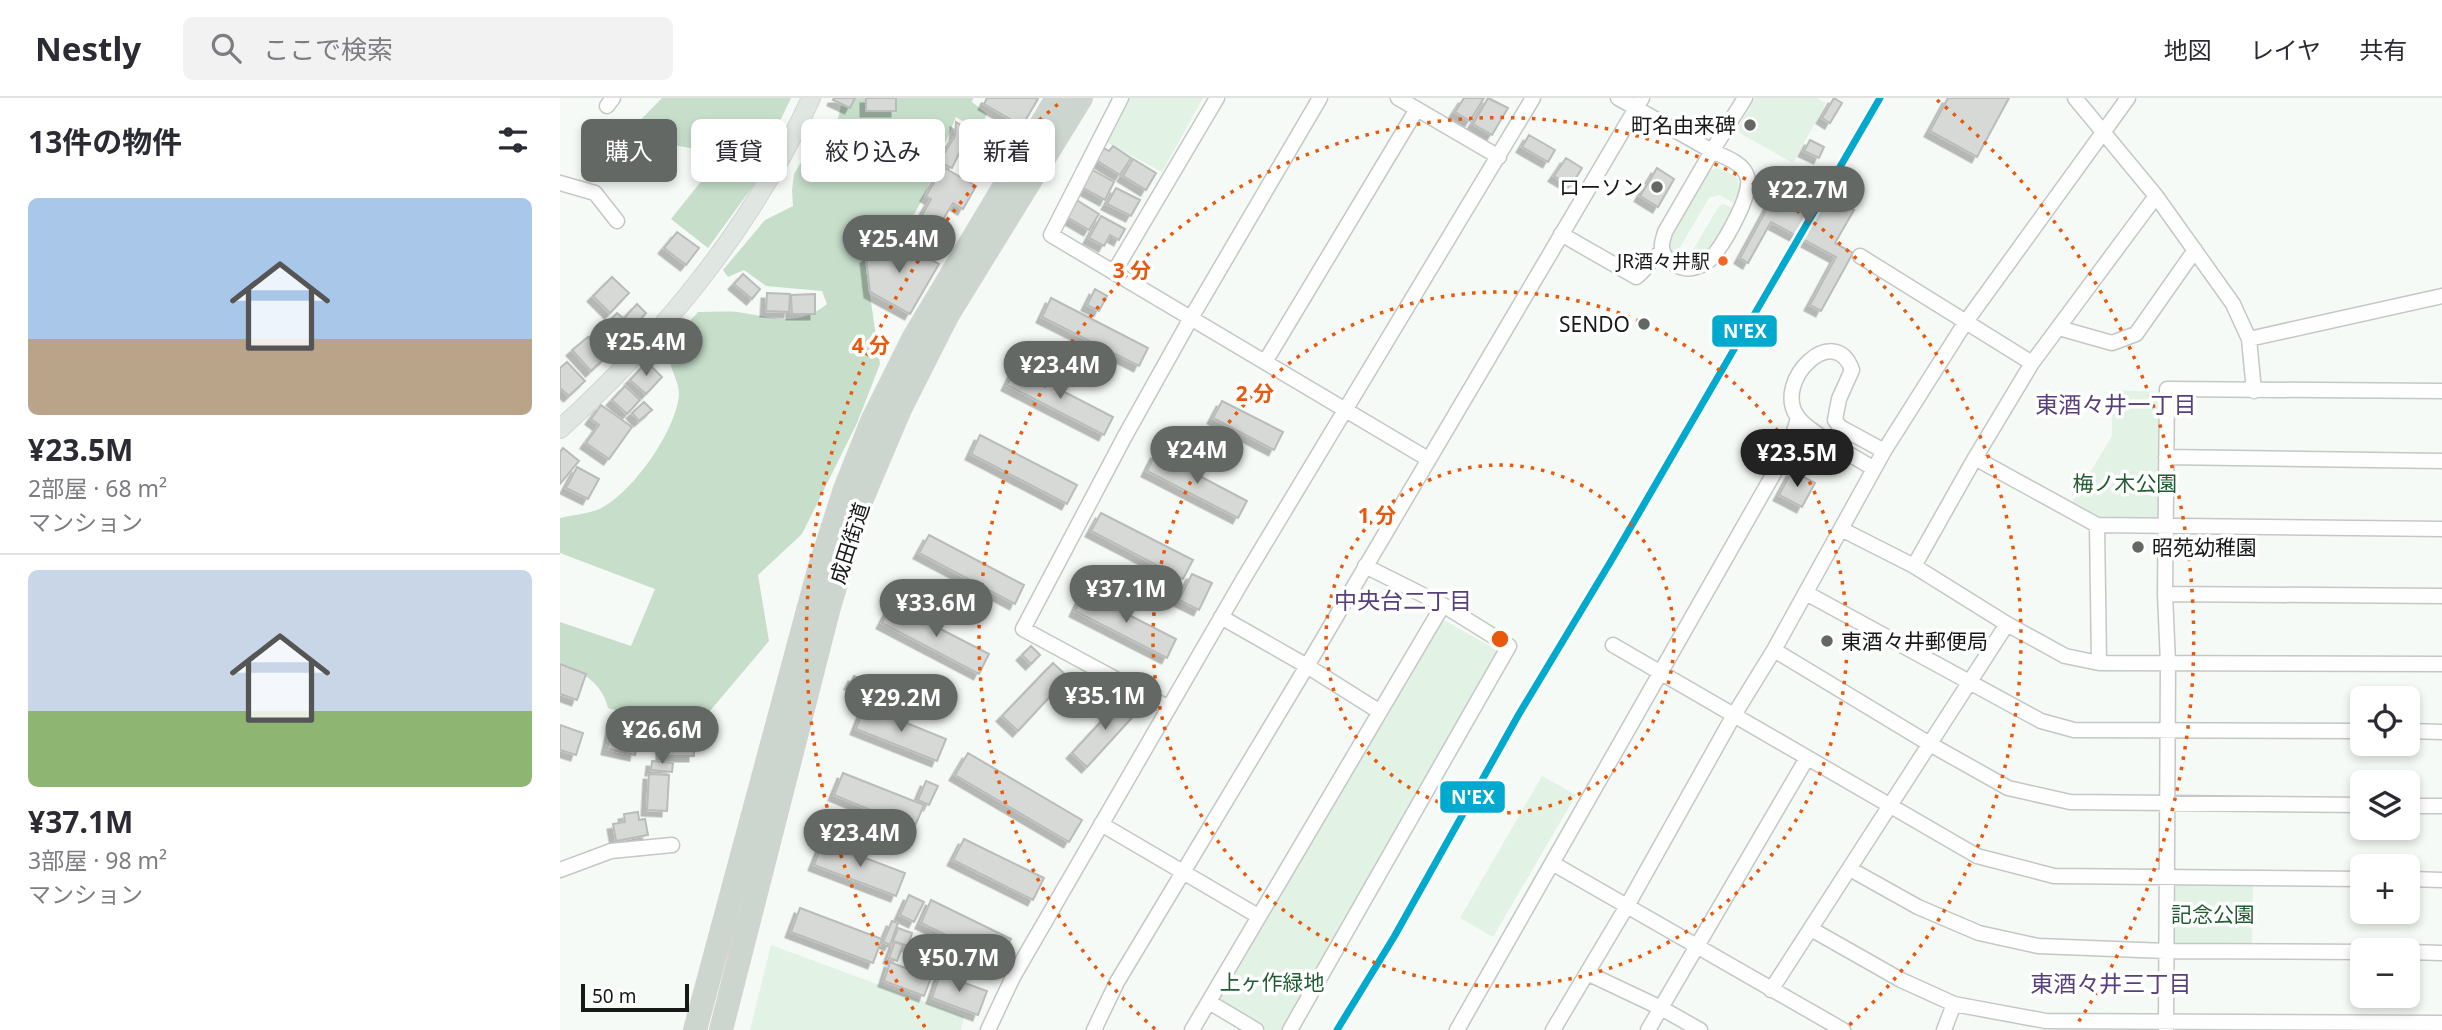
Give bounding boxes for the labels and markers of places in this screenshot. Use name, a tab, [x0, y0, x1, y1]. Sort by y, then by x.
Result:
place label: 町名由来碑	[1631, 111, 1736, 139]
marker: 町名由来碑	[1742, 117, 1758, 133]
pin: ¥22.7M	[1751, 166, 1865, 226]
place label: ローソン	[1559, 173, 1643, 201]
marker: ローソン	[1649, 179, 1665, 195]
pin: ¥25.4M	[842, 216, 956, 275]
place label: JR酒々井駅	[1615, 248, 1710, 274]
marker: JR酒々井駅	[1716, 254, 1730, 268]
place label: SENDO	[1559, 310, 1630, 338]
marker: SENDO	[1636, 316, 1652, 332]
pin: ¥25.4M	[589, 318, 703, 378]
pin: ¥23.4M	[1003, 342, 1117, 401]
pin: ¥24M	[1156, 426, 1238, 486]
pin: ¥23.5M	[1740, 430, 1854, 489]
place label: 昭苑幼稚園	[2152, 533, 2257, 561]
marker: 昭苑幼稚園	[2130, 539, 2146, 555]
pin: ¥37.1M	[1069, 566, 1183, 625]
pin: ¥33.6M	[879, 580, 993, 639]
centre of rings	[1488, 627, 1512, 651]
place label: 東酒々井郵便局	[1841, 627, 1988, 655]
marker: 東酒々井郵便局	[1819, 633, 1835, 649]
pin: ¥35.1M	[1048, 672, 1162, 732]
pin: ¥29.2M	[844, 674, 958, 734]
pin: ¥26.6M	[605, 706, 719, 766]
pin: ¥23.4M	[803, 810, 917, 869]
pin: ¥50.7M	[902, 934, 1016, 994]

